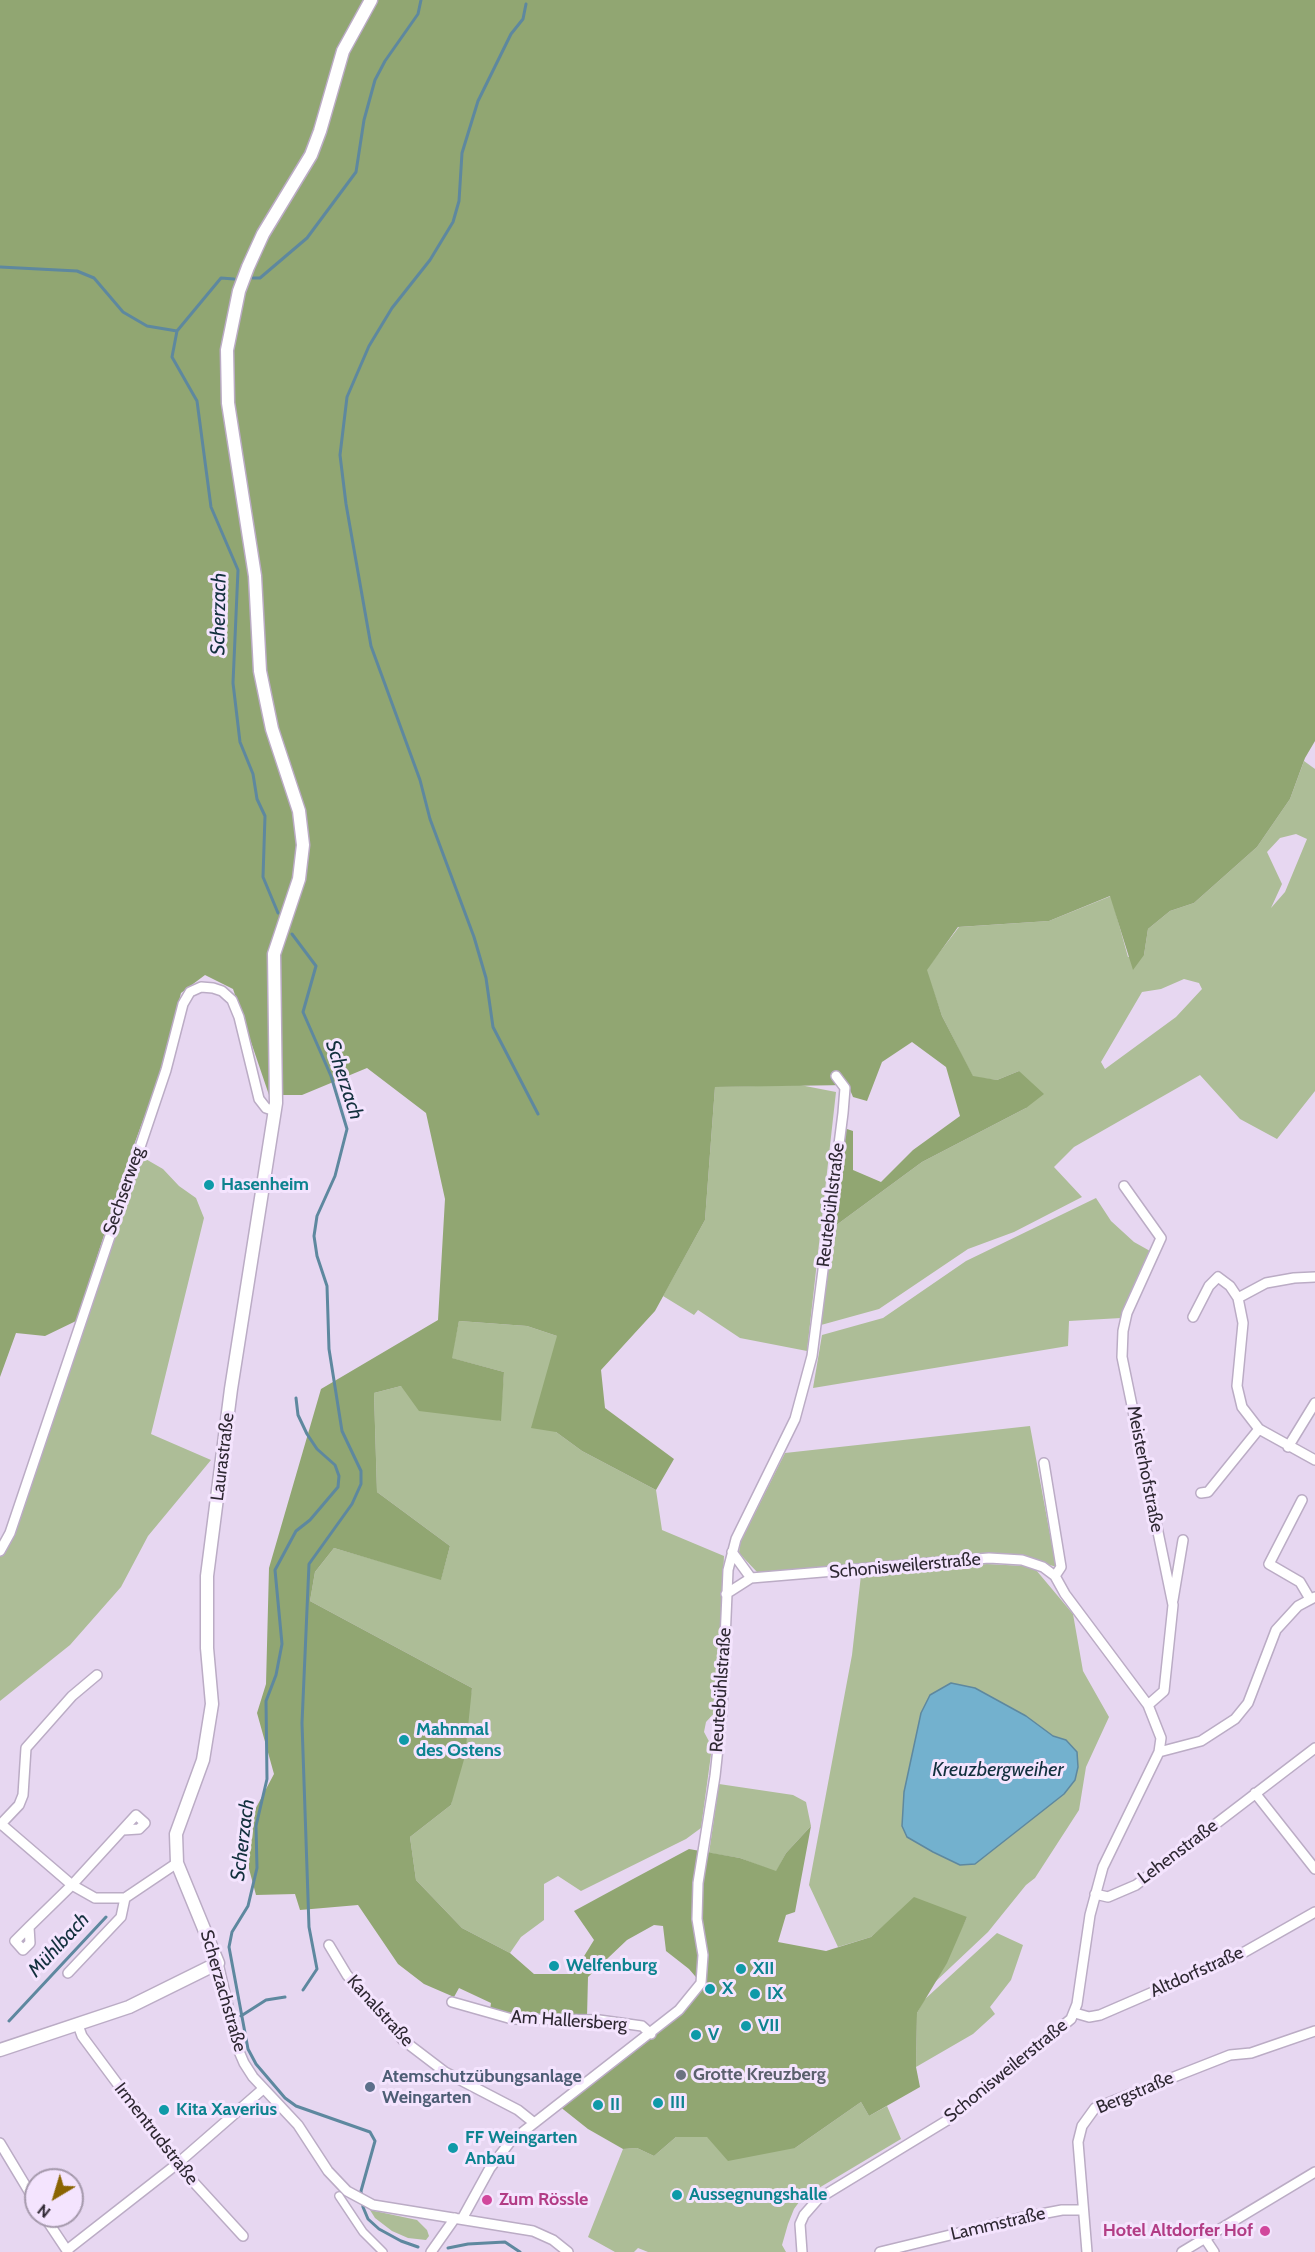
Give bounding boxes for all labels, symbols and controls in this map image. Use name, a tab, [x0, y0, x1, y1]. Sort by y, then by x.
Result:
water label: Scherzach	[206, 573, 232, 655]
water label: Scherzach	[320, 1037, 368, 1123]
street label: Reutebühlstraße	[813, 1142, 849, 1268]
street label: Sechserweg	[99, 1144, 149, 1238]
place label: Hasenheim	[221, 1174, 309, 1196]
marker: Hasenheim	[202, 1178, 216, 1192]
street label: Meisterhofstraße	[1122, 1404, 1168, 1534]
street label: Laurastraße	[207, 1412, 239, 1502]
street label: Schonisweilerstraße	[828, 1549, 982, 1583]
street label: Reutebühlstraße	[706, 1627, 736, 1753]
place label: Mahnmal des Ostens	[416, 1719, 501, 1762]
marker: Mahnmal des Ostens	[397, 1733, 411, 1747]
water label: Kreuzbergweiher	[932, 1758, 1064, 1782]
water label: Scherzach	[226, 1798, 260, 1882]
street label: Lehenstraße	[1134, 1815, 1222, 1889]
water label: Mühlbach	[23, 1908, 95, 1982]
street label: Scherzachstraße	[195, 1928, 251, 2054]
street label: Altdorfstraße	[1147, 1942, 1247, 2002]
place label: Welfenburg	[566, 1955, 657, 1977]
place label: XII	[753, 1958, 774, 1980]
marker: Welfenburg	[547, 1959, 561, 1973]
marker: XII	[734, 1962, 748, 1976]
street label: Kanalstraße	[342, 1971, 418, 2051]
place label: X	[722, 1978, 733, 2000]
marker: X	[703, 1982, 717, 1996]
place label: IX	[767, 1983, 783, 2005]
marker: IX	[748, 1987, 762, 2001]
street label: Am Hallersberg	[510, 2006, 628, 2036]
place label: VII	[758, 2015, 779, 2037]
street label: Schonisweilerstraße	[940, 2015, 1072, 2127]
marker: VII	[739, 2019, 753, 2033]
place label: V	[708, 2024, 719, 2046]
marker: V	[689, 2028, 703, 2042]
place label: Grotte Kreuzberg	[693, 2064, 826, 2086]
place label: Atemschutzübungsanlage Weingarten	[382, 2066, 582, 2108]
street label: Bergstraße	[1093, 2067, 1177, 2119]
marker: Grotte Kreuzberg	[674, 2068, 688, 2082]
street label: Irmentrudstraße	[109, 2079, 203, 2189]
marker: Atemschutzübungsanlage Weingarten	[363, 2080, 377, 2094]
place label: III	[670, 2092, 685, 2114]
place label: II	[610, 2094, 620, 2116]
marker: III	[651, 2096, 665, 2110]
marker: II	[591, 2098, 605, 2112]
place label: Kita Xaverius	[176, 2099, 277, 2121]
marker: Kita Xaverius	[157, 2103, 171, 2117]
place label: FF Weingarten Anbau	[465, 2127, 577, 2170]
marker: FF Weingarten Anbau	[446, 2141, 460, 2155]
north arrow	[24, 2168, 84, 2228]
place label: Aussegnungshalle	[689, 2184, 827, 2206]
marker: Aussegnungshalle	[670, 2188, 684, 2202]
place label: Zum Rössle	[499, 2189, 588, 2211]
marker: Zum Rössle	[480, 2193, 494, 2207]
text: N	[34, 2200, 54, 2222]
street label: Lammstraße	[949, 2203, 1047, 2245]
place label: Hotel Altdorfer Hof	[1103, 2220, 1253, 2242]
marker: Hotel Altdorfer Hof	[1258, 2224, 1272, 2238]

